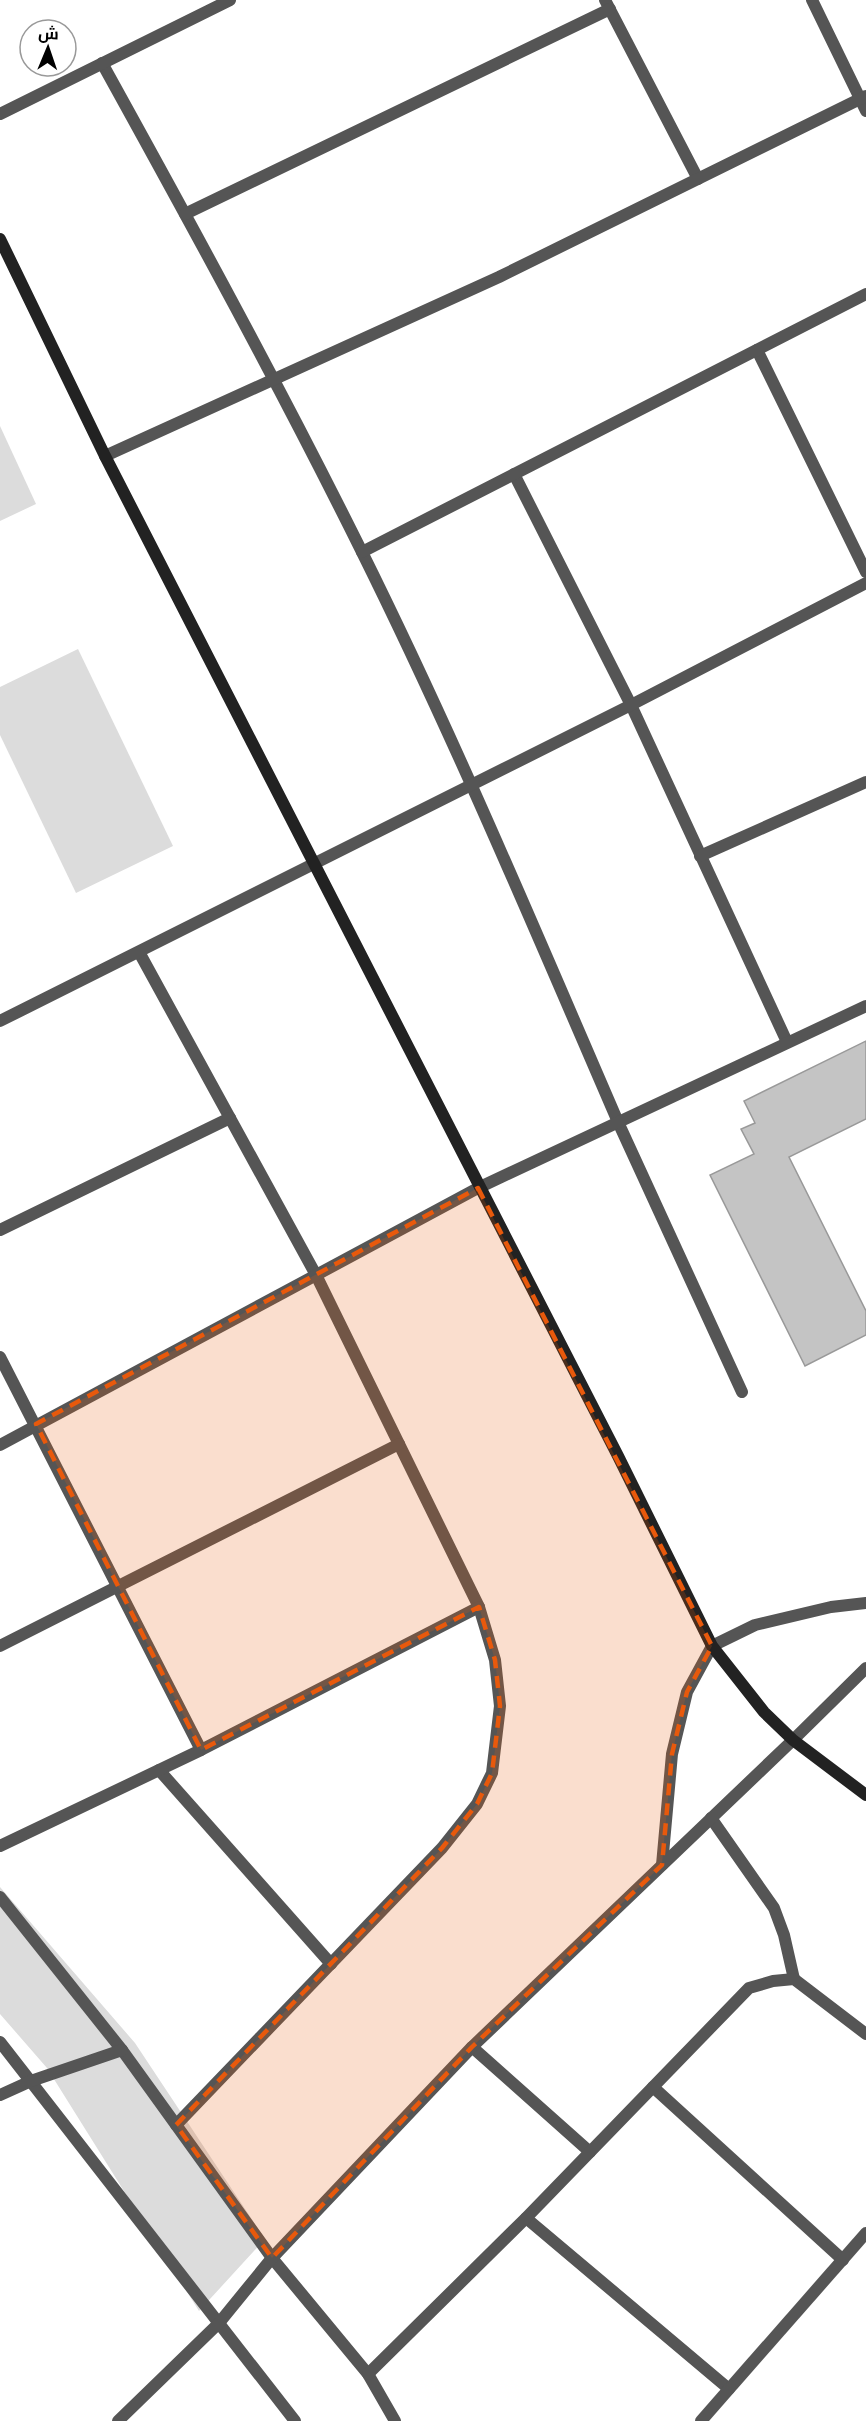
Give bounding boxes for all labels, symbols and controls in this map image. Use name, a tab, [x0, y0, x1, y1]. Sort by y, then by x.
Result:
north arrow	[18, 18, 78, 78]
text: ش	[38, 25, 59, 43]

